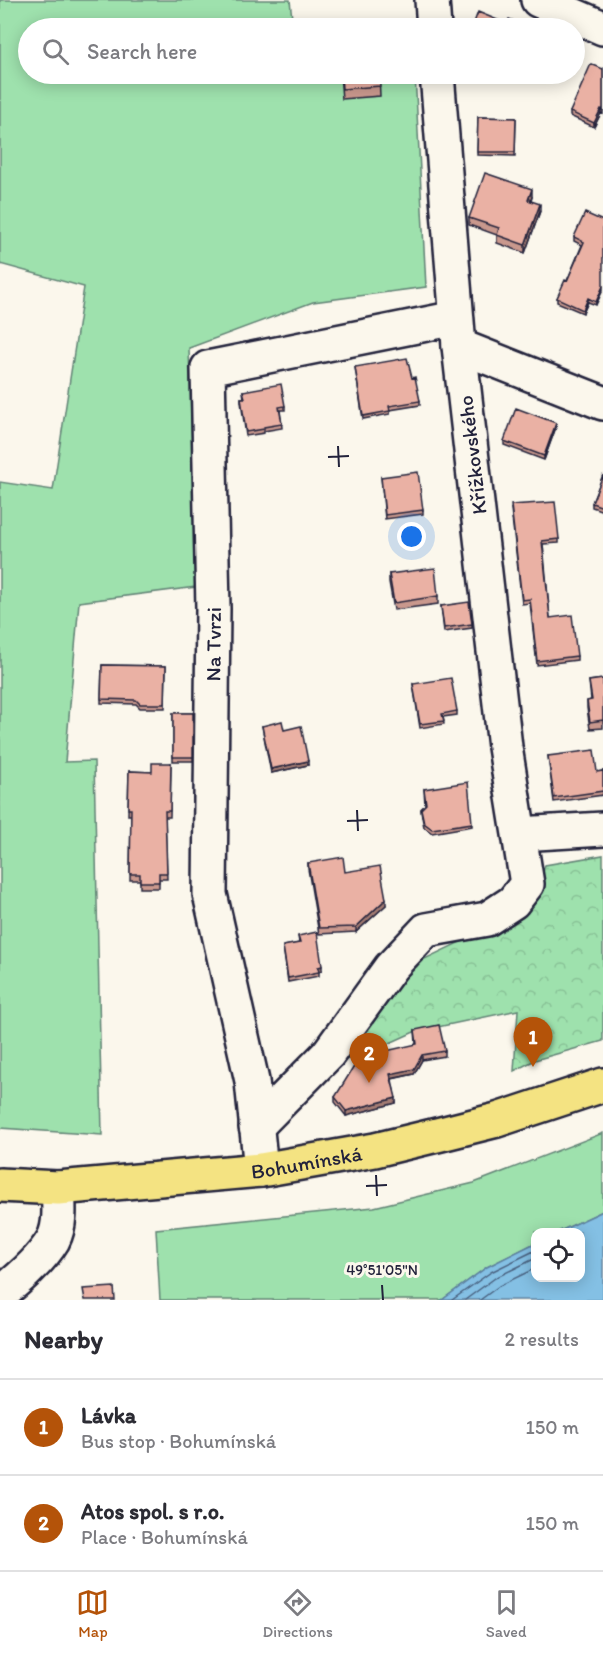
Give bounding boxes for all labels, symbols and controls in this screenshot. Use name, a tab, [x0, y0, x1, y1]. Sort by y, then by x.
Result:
search box	[18, 18, 585, 84]
icon: search	[39, 35, 72, 68]
text: Search here	[87, 38, 197, 65]
street label: Křížkovského	[452, 394, 492, 516]
your location	[397, 522, 426, 551]
street label: Na Tvrzi	[200, 607, 226, 681]
pin: 1	[514, 1018, 552, 1067]
pin: 2	[350, 1034, 388, 1083]
street label: Bohumínská	[250, 1140, 364, 1183]
map controls	[531, 1228, 585, 1282]
button: locate	[531, 1228, 585, 1282]
text: 49°51'05"N	[346, 1261, 418, 1279]
text: Nearby	[24, 1323, 103, 1355]
text: 2 results	[505, 1327, 579, 1351]
text: Lávka	[81, 1402, 136, 1429]
text: 1	[39, 1415, 48, 1439]
text: 150 m	[526, 1415, 579, 1439]
text: Bus stop · Bohumínská	[81, 1429, 276, 1453]
text: Atos spol. s r.o.	[81, 1498, 224, 1525]
text: 2	[38, 1511, 49, 1535]
text: 150 m	[526, 1511, 579, 1535]
text: Place · Bohumínská	[81, 1525, 248, 1549]
tab: Map	[76, 1586, 109, 1641]
tab: Directions	[262, 1586, 333, 1641]
tab: Saved	[486, 1586, 527, 1641]

